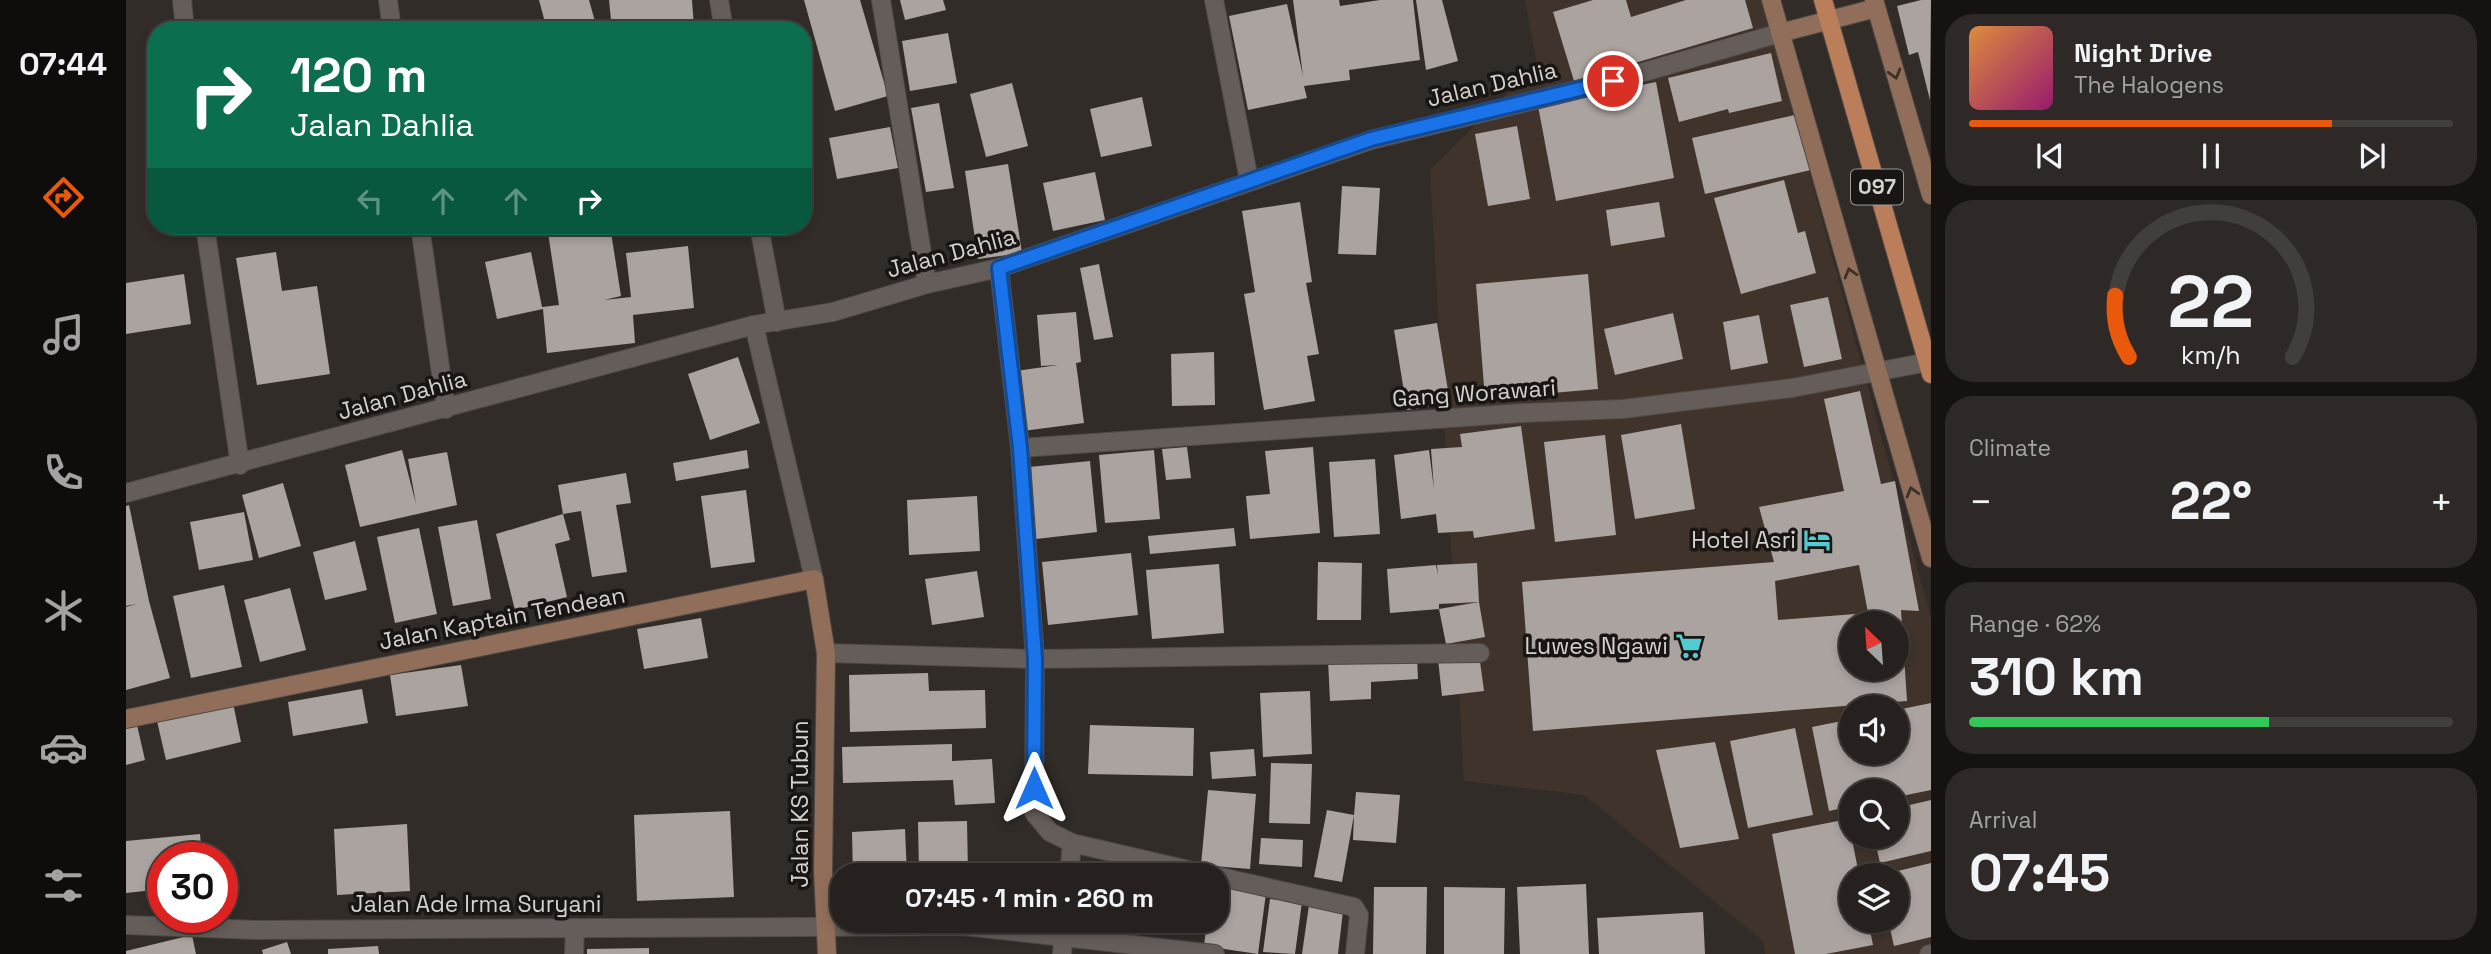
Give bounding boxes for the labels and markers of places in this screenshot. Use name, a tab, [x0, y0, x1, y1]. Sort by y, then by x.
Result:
pin	[1583, 51, 1643, 111]
place label: Hotel Asri	[1691, 525, 1796, 555]
hotel icon: Hotel Asri	[1802, 525, 1832, 555]
place label: Luwes Ngawi	[1525, 631, 1668, 661]
supermarket icon: Luwes Ngawi	[1674, 631, 1704, 661]

